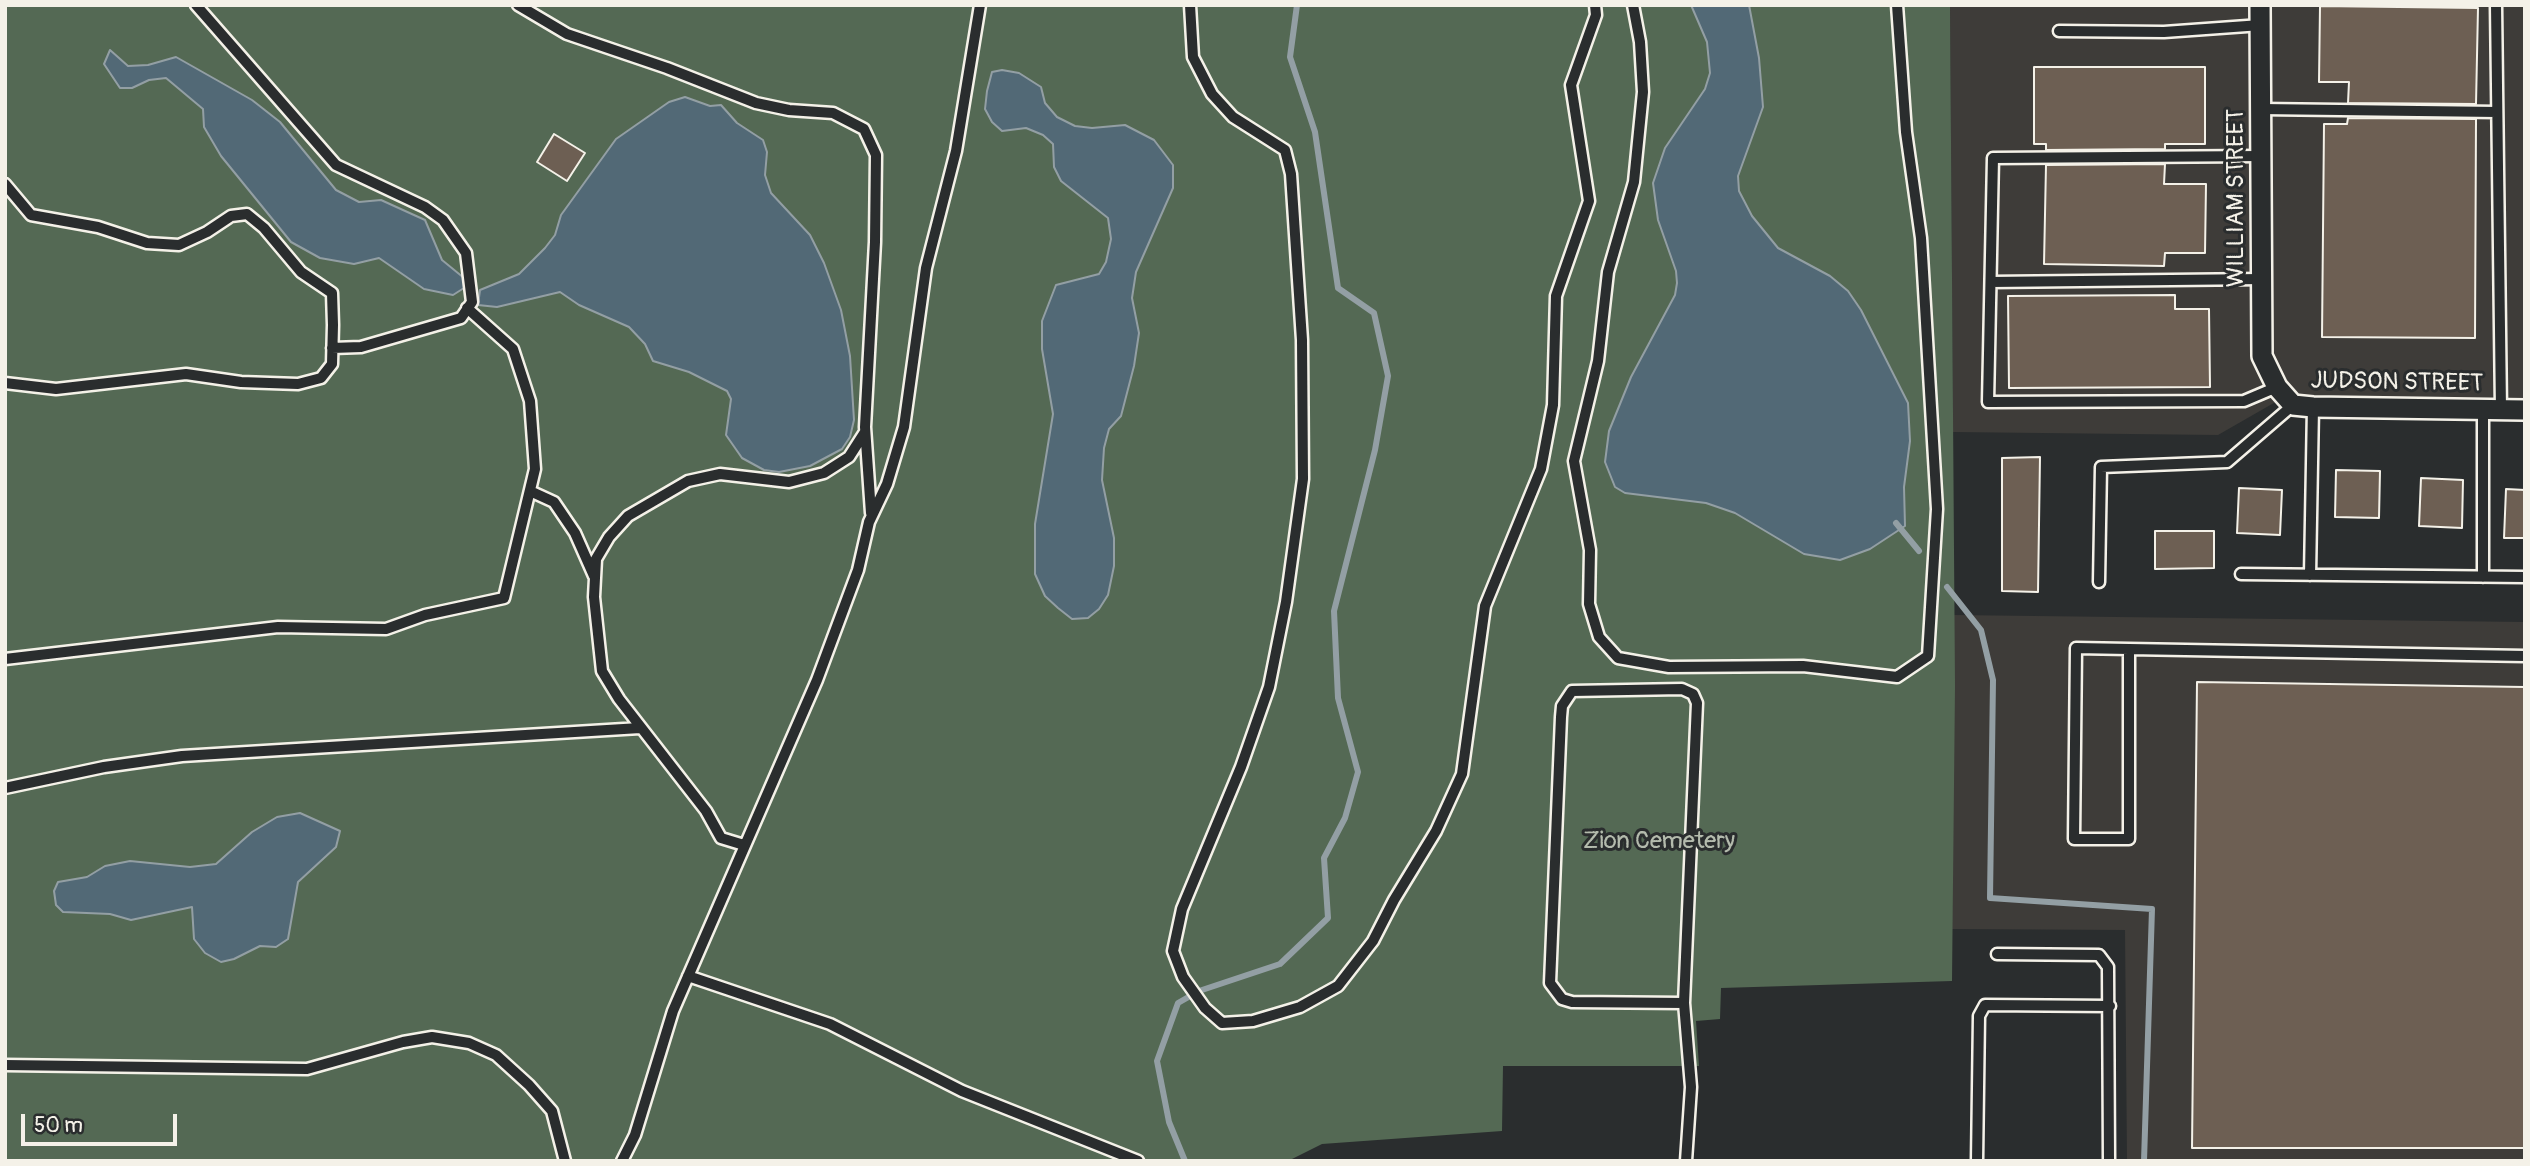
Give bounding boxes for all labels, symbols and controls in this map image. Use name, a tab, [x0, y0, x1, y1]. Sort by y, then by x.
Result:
street label: WILLIAM STREET	[2223, 109, 2251, 287]
street label: JUDSON STREET	[2310, 367, 2484, 399]
park label: Zion Cemetery	[1583, 828, 1735, 856]
scale bar	[24, 1100, 180, 1144]
text: 50 m	[34, 1112, 83, 1139]

